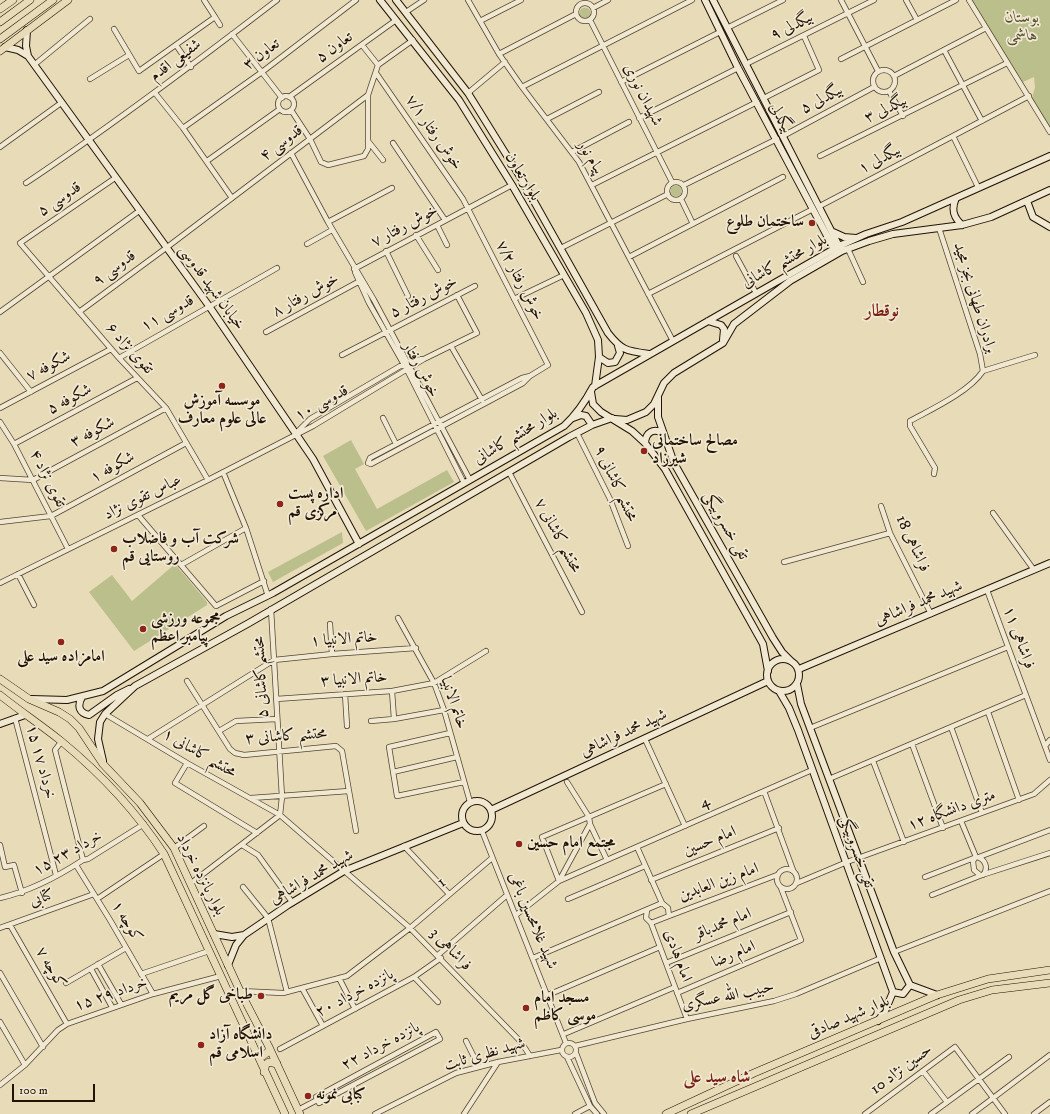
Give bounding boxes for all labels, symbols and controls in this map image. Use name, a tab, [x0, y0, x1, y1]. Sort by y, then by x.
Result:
street label: بیگدلی ۹	[768, 8, 816, 46]
park label: بوستان هاشمی	[1005, 9, 1039, 47]
street label: تعاون ۵	[313, 28, 357, 68]
street label: شفیعی اقدم	[146, 35, 206, 87]
street label: تعاون ۳	[240, 35, 284, 75]
street label: شهیدان نوری	[618, 61, 666, 129]
street label: بیگدلی ۵	[798, 81, 846, 119]
street label: خوش رفتار ۷/۱	[400, 92, 466, 174]
street label: بیگدلی ۳	[862, 92, 910, 128]
street label: بیگدلی	[764, 99, 796, 137]
street label: قدوسی ۴	[257, 122, 307, 166]
street label: پیام نور	[572, 137, 608, 179]
street label: بیگدلی ۱	[856, 141, 904, 179]
street label: بلوار تعاون	[500, 149, 544, 205]
street label: قدوسی ۵	[34, 178, 86, 222]
street label: خوش رفتار ۷	[368, 201, 442, 253]
place label: ساختمان طلوع	[726, 213, 804, 233]
marker: ساختمان طلوع	[807, 218, 817, 228]
street label: بلوار محتشم کاشانی	[739, 231, 831, 293]
street label: خوش رفتار ۷/۲	[491, 238, 547, 324]
street label: برادران طهانی بجز مجید	[948, 240, 1000, 356]
street label: خیابان شهید قدوسی	[174, 242, 248, 334]
street label: قدوسی ۹	[90, 247, 140, 291]
street label: خوش رفتار ۸	[269, 270, 343, 322]
street label: خوش رفتار ۵	[387, 273, 461, 323]
street label: قدوسی ۱۱	[138, 292, 198, 336]
district label: نوقطار	[865, 302, 899, 322]
street label: تقوی نژاد ۶	[101, 319, 157, 379]
street label: خوش رفتار	[397, 339, 443, 401]
street label: شکوفه ۷	[23, 347, 75, 387]
street label: شکوفه ۵	[44, 380, 96, 420]
marker: موسسه آموزش عالی علوم معارف	[217, 381, 227, 391]
street label: قدوسی ۱۰	[292, 382, 352, 426]
place label: موسسه آموزش عالی علوم معارف	[178, 392, 266, 430]
street label: بلوار محتشم کاشانی	[471, 404, 561, 470]
street label: شکوفه ۳	[67, 413, 119, 453]
place label: مصالح ساختمانی شیرزاد	[652, 432, 738, 470]
street label: محتشم کاشانی ۹	[589, 443, 641, 525]
marker: مصالح ساختمانی شیرزاد	[639, 446, 649, 456]
street label: تقوی نژاد ۴	[24, 447, 70, 511]
street label: شکوفه ۱	[88, 448, 138, 488]
street label: عباس تقوی نژاد	[101, 471, 185, 525]
place label: اداره پست مرکزی قم	[288, 485, 343, 523]
street label: تقی خسروبیگی	[698, 488, 752, 564]
street label: محتشم کاشانی ۷	[529, 495, 585, 577]
marker: اداره پست مرکزی قم	[275, 499, 285, 509]
street label: فراشاهی 18	[891, 513, 933, 575]
place label: شرکت آب و فاضلاب روستایی قم	[122, 530, 239, 568]
marker: شرکت آب و فاضلاب روستایی قم	[109, 544, 119, 554]
street label: شهید محمد فراشاهی	[872, 577, 966, 631]
street label: فراشاهی ۱۱	[998, 604, 1038, 672]
place label: مجموعه ورزشی پیامبر اعظم	[151, 610, 220, 648]
marker: مجموعه ورزشی پیامبر اعظم	[138, 624, 148, 634]
street label: خاتم الانبیا ۱	[310, 628, 378, 652]
street label: محتشم کاشانی ۵	[250, 636, 274, 718]
marker: امامزاده سید علی	[56, 637, 66, 647]
place label: امامزاده سید علی	[17, 648, 105, 668]
street label: خاتم الانبیا ۳	[320, 668, 388, 692]
street label: خاتم الانبیا	[435, 674, 471, 732]
street label: شهید محمد فراشاهی	[578, 706, 670, 762]
street label: ۱۵ خرداد ۱۷	[21, 723, 59, 801]
street label: محتشم کاشانی ۱	[159, 725, 239, 783]
street label: محتشم کاشانی ۳	[245, 725, 327, 749]
street label: ۱۲ متری دانشگاه	[905, 786, 999, 836]
street label: 4	[697, 792, 713, 814]
street label: تقی خسروبیگی	[834, 813, 878, 891]
street label: امام حسین	[681, 823, 739, 861]
street label: ۱۵ خرداد ۲۳	[30, 827, 106, 881]
street label: بلوار پانزده خرداد	[171, 831, 229, 919]
place label: مجتمع امام حسین	[527, 834, 615, 854]
marker: مجتمع امام حسین	[514, 839, 524, 849]
street label: شهید محمد فراشاهی	[267, 846, 357, 910]
street label: امام زین العابدین	[676, 860, 762, 906]
street label: شهید غلامحسین باغی	[503, 870, 561, 972]
street label: 1	[433, 874, 451, 892]
street label: کتابی	[27, 886, 57, 912]
street label: کوچه ۱	[106, 898, 146, 946]
street label: امام محمدباقر	[692, 905, 754, 945]
street label: فراشاهی 3	[425, 925, 475, 975]
street label: امام هادی	[659, 927, 695, 985]
street label: امام رضا	[709, 937, 759, 973]
street label: کوچه ۷	[31, 944, 69, 992]
street label: پانزده خرداد ۲۰	[313, 965, 397, 1023]
street label: ۱۵ خرداد ۲۹	[72, 974, 150, 1016]
street label: حبیب الله عسگری	[680, 978, 776, 1016]
place label: طباخی گل مریم	[169, 986, 253, 1006]
place label: مسجد امام موسی کاظم	[534, 989, 596, 1027]
marker: طباخی گل مریم	[256, 991, 266, 1001]
street label: بلوار شهید صادقی	[805, 992, 893, 1044]
marker: مسجد امام موسی کاظم	[521, 1003, 531, 1013]
street label: پانزده خرداد ۲۲	[339, 1018, 423, 1076]
place label: دانشگاه آزاد اسلامی قم	[209, 1026, 272, 1064]
street label: شهید نظری ثابت	[442, 1034, 528, 1076]
marker: دانشگاه آزاد اسلامی قم	[196, 1040, 206, 1050]
street label: حسین نژاد 10	[867, 1041, 937, 1099]
district label: شاه سید علی	[684, 1068, 750, 1088]
scale bar	[14, 1076, 97, 1102]
text: 100 m	[19, 1083, 48, 1098]
place label: کبابی نمونه	[316, 1086, 366, 1106]
marker: کبابی نمونه	[303, 1091, 313, 1101]

